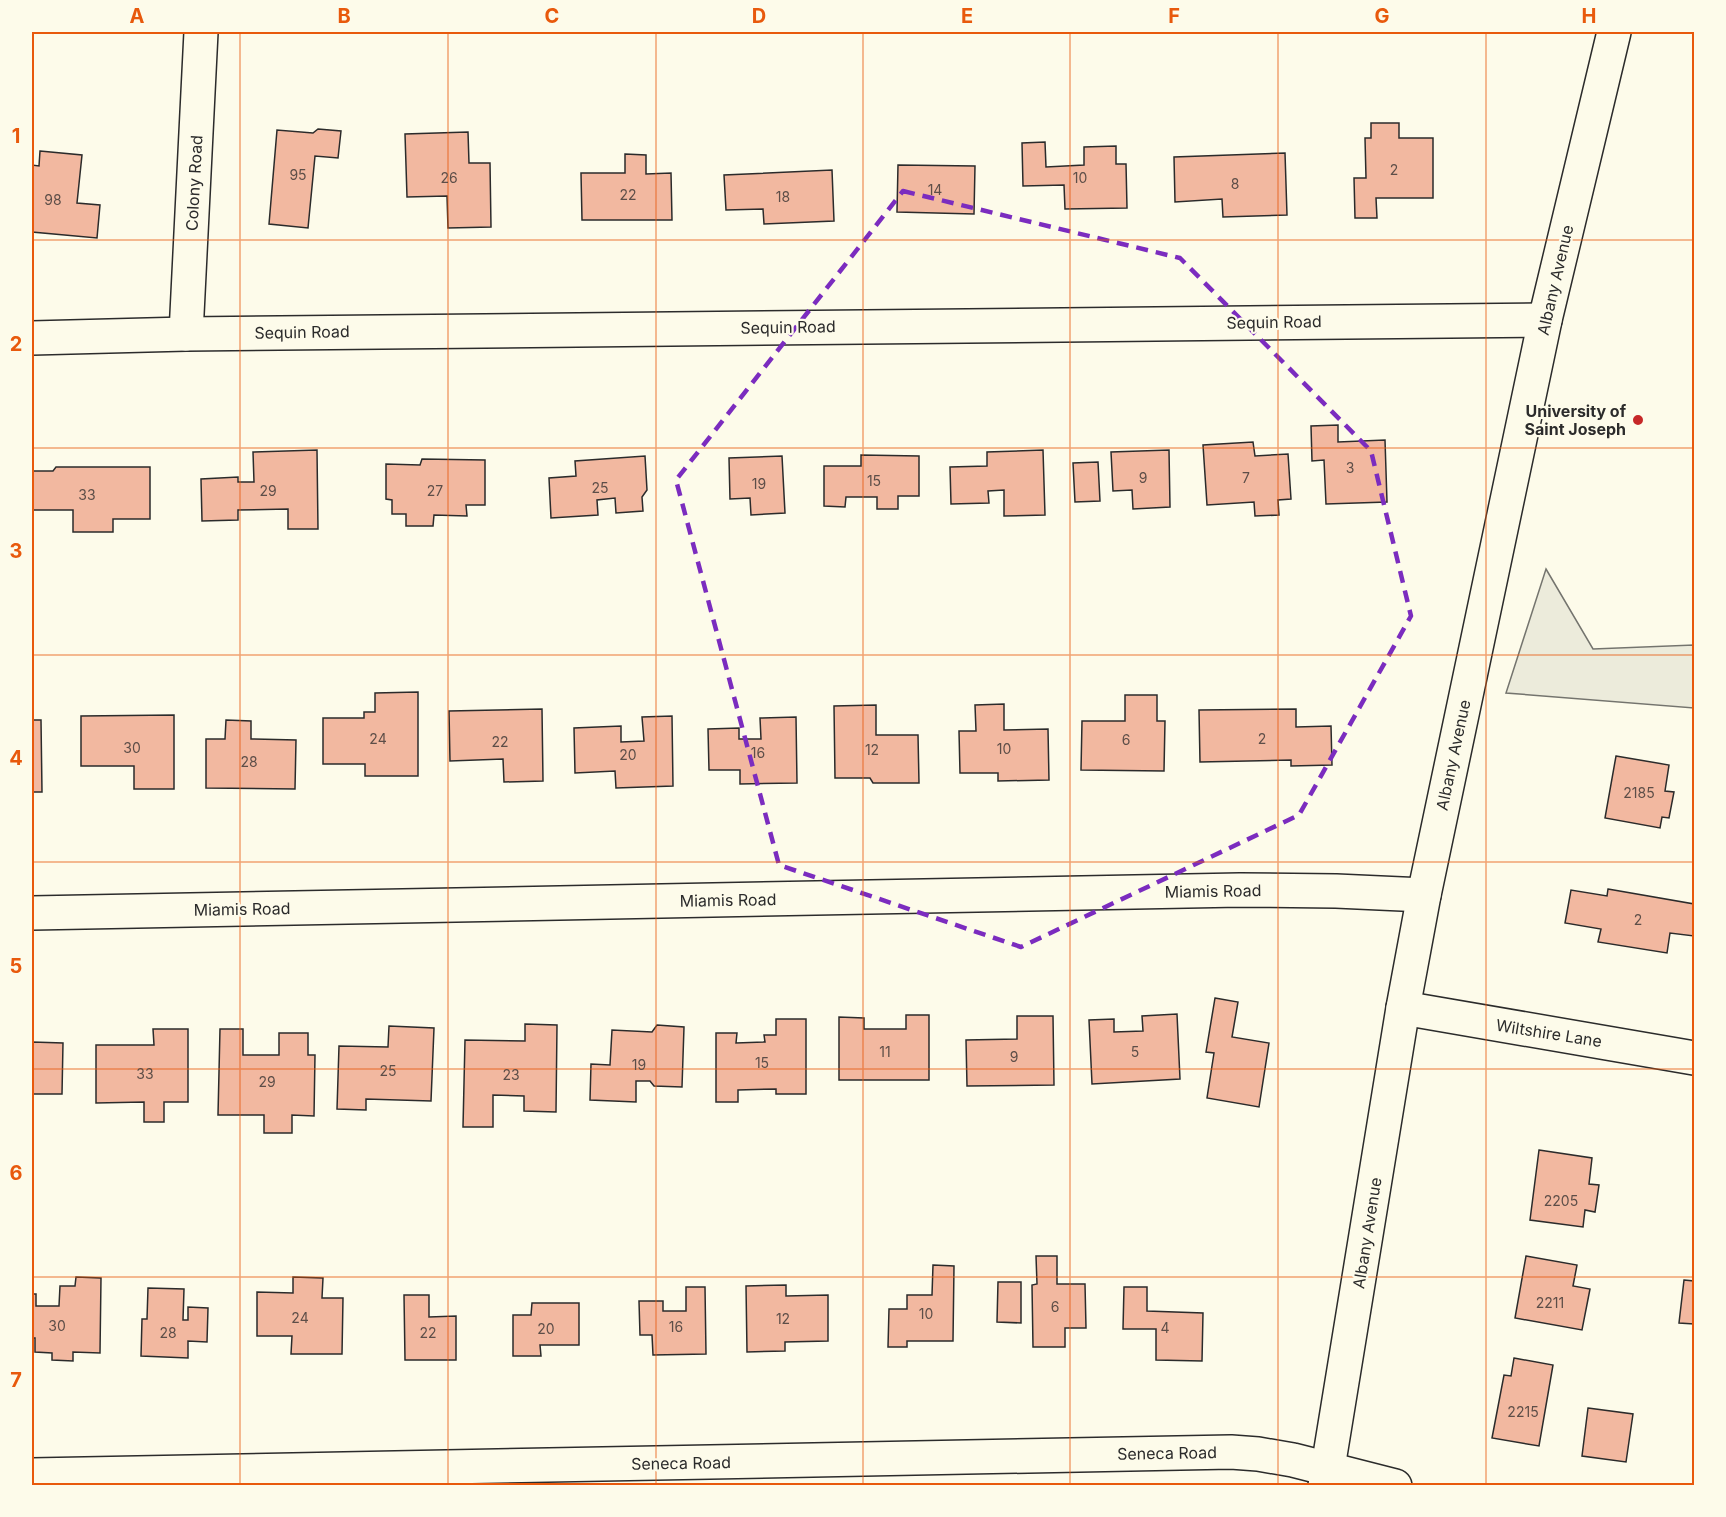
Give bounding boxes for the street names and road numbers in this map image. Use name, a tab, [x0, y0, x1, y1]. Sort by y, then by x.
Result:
street label: Colony Road	[181, 135, 207, 231]
street label: Albany Avenue	[1533, 223, 1577, 337]
street label: Sequin Road	[1226, 311, 1322, 333]
street label: Sequin Road	[740, 316, 836, 338]
street label: Sequin Road	[254, 321, 350, 343]
street label: Albany Avenue	[1431, 698, 1475, 812]
street label: Miamis Road	[1164, 880, 1262, 902]
street label: Miamis Road	[679, 889, 777, 911]
street label: Miamis Road	[193, 898, 291, 920]
street label: Wiltshire Lane	[1495, 1015, 1603, 1051]
street label: Albany Avenue	[1348, 1176, 1386, 1290]
street label: Seneca Road	[1117, 1442, 1217, 1464]
street label: Seneca Road	[631, 1452, 731, 1474]

